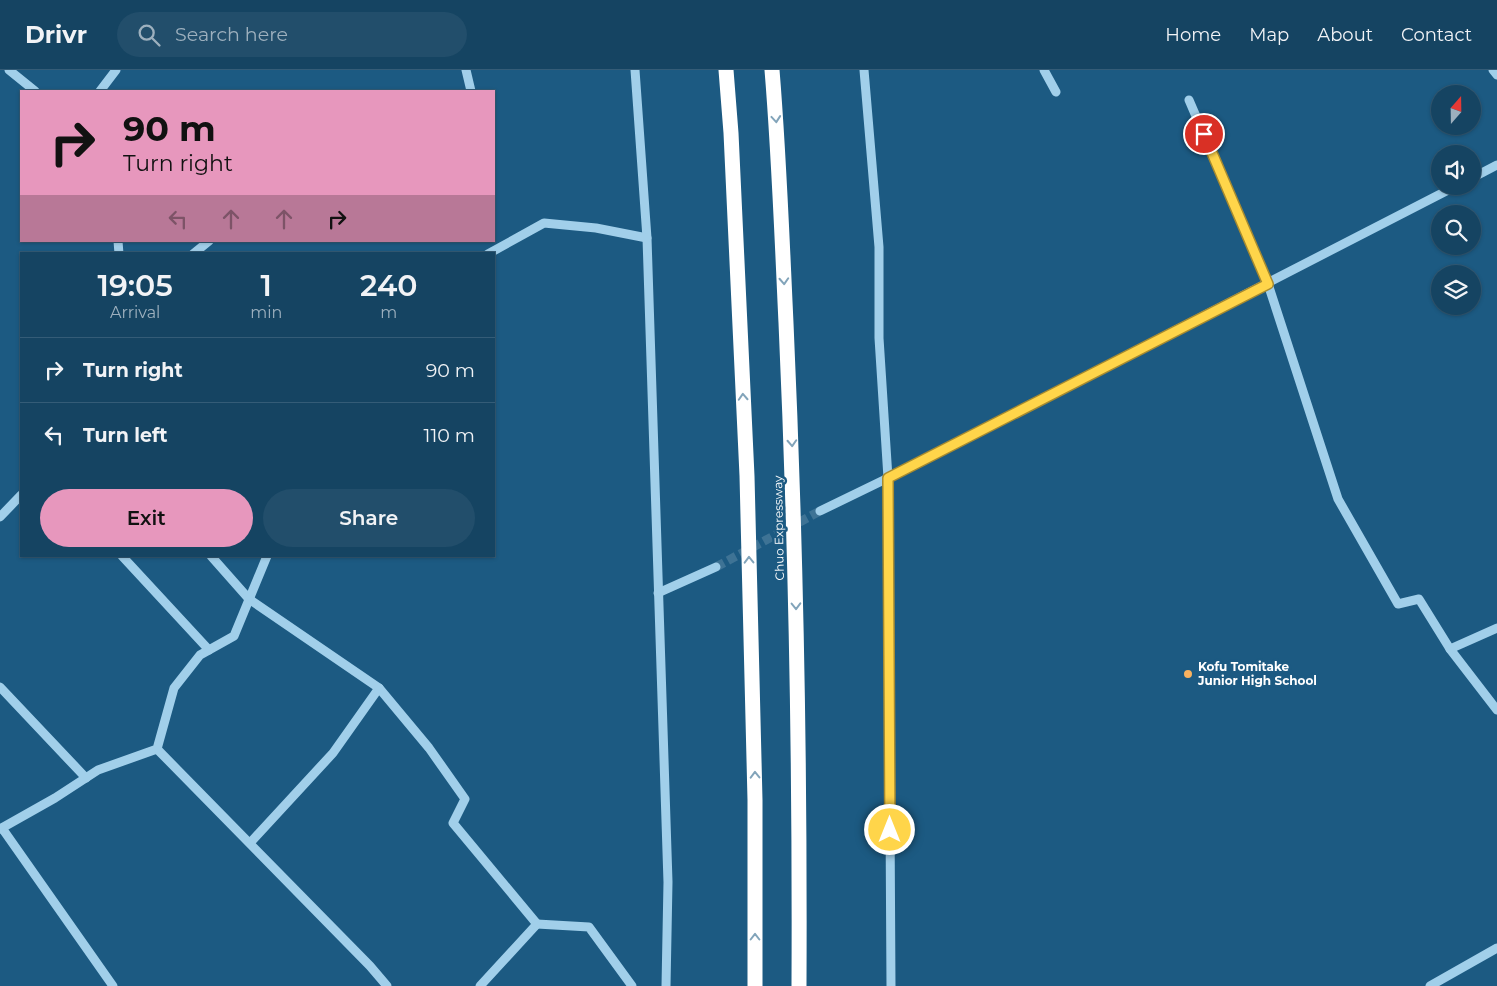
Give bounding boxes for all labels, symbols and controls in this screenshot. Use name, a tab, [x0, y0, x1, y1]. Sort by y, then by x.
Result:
search box	[117, 12, 467, 57]
text: Drivr	[25, 20, 87, 49]
icon: search	[135, 21, 163, 49]
text: Search here	[175, 23, 288, 46]
text: Home	[1165, 24, 1221, 46]
text: Map	[1249, 24, 1289, 46]
text: About	[1317, 24, 1373, 46]
text: Contact	[1401, 24, 1472, 46]
north arrow	[1431, 85, 1481, 135]
map controls	[1431, 85, 1481, 315]
text: 90 m	[123, 107, 216, 150]
icon: right	[40, 110, 105, 175]
pin	[1183, 113, 1225, 155]
one-way arrow	[770, 115, 781, 123]
icon: arrive	[1190, 120, 1218, 148]
button: sound	[1431, 145, 1481, 195]
text: Turn right	[123, 150, 233, 177]
icon: left	[164, 205, 192, 233]
icon: ahead	[217, 205, 245, 233]
icon: ahead	[270, 205, 298, 233]
icon: right	[323, 205, 351, 233]
button: search	[1431, 205, 1481, 255]
button: layers	[1431, 265, 1481, 315]
text: 19:05	[98, 267, 173, 304]
text: 1	[261, 267, 272, 304]
text: 240	[360, 267, 417, 304]
one-way arrow	[779, 278, 789, 285]
text: Arrival	[110, 303, 160, 322]
text: min	[250, 303, 282, 322]
text: m	[380, 303, 397, 322]
icon: right	[40, 356, 68, 384]
text: Turn right	[83, 359, 183, 382]
text: 90 m	[426, 359, 475, 382]
one-way arrow	[738, 393, 749, 401]
icon: left	[40, 421, 68, 449]
text: Turn left	[83, 424, 168, 447]
text: 110 m	[424, 424, 475, 447]
one-way arrow	[786, 439, 797, 447]
street label: Chuo Expressway	[770, 475, 787, 581]
button: Exit	[40, 489, 253, 547]
button: Share	[263, 489, 475, 547]
one-way arrow	[744, 556, 754, 564]
one-way arrow	[790, 602, 801, 610]
place label: Kofu Tomitake Junior High School	[1197, 659, 1317, 688]
marker: Kofu Tomitake Junior High School	[1182, 668, 1194, 680]
one-way arrow	[749, 771, 760, 779]
position arrow	[863, 803, 915, 855]
one-way arrow	[750, 933, 760, 941]

